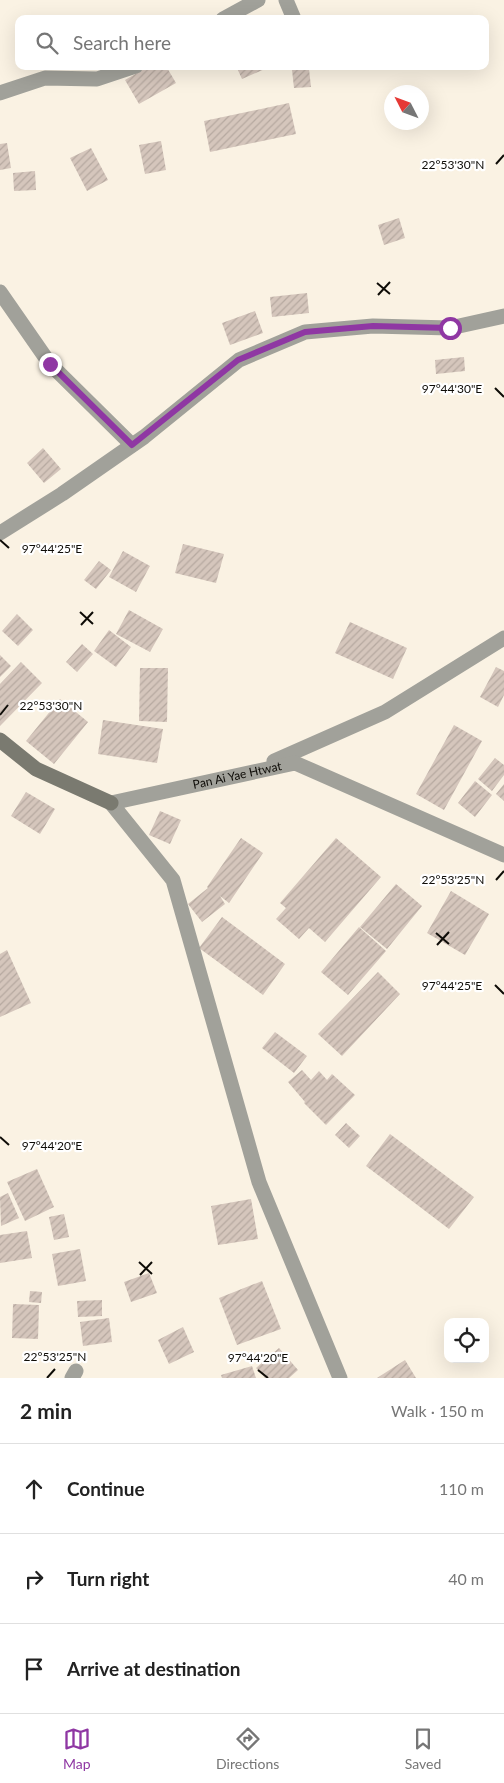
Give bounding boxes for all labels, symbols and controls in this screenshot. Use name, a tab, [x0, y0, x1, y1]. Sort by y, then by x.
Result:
search box	[15, 15, 489, 70]
icon: search	[33, 29, 61, 57]
text: Search here	[73, 31, 171, 54]
north arrow	[384, 85, 429, 130]
text: 22°53'30"N	[422, 157, 484, 172]
route start	[439, 317, 462, 340]
route end	[39, 353, 62, 376]
text: 97°44'30"E	[422, 381, 482, 396]
text: 97°44'25"E	[22, 541, 82, 556]
text: 22°53'30"N	[20, 698, 82, 713]
street label: Pan Ai Yae Htwat	[191, 758, 283, 792]
text: 22°53'25"N	[422, 872, 484, 887]
text: 97°44'25"E	[422, 978, 482, 993]
text: 97°44'20"E	[22, 1138, 82, 1153]
map controls	[444, 1318, 489, 1363]
button: locate	[444, 1318, 489, 1363]
text: 22°53'25"N	[24, 1349, 86, 1364]
text: 97°44'20"E	[228, 1350, 288, 1365]
text: 2 min	[20, 1398, 72, 1423]
text: Walk · 150 m	[391, 1401, 484, 1420]
icon: ahead	[20, 1475, 48, 1503]
text: Continue	[67, 1477, 145, 1500]
text: 110 m	[439, 1479, 484, 1498]
icon: right	[20, 1565, 48, 1593]
text: Turn right	[67, 1567, 149, 1590]
text: 40 m	[448, 1569, 484, 1588]
icon: arrive	[20, 1655, 48, 1683]
text: Arrive at destination	[67, 1657, 240, 1680]
tab: Map	[63, 1725, 91, 1772]
tab: Directions	[216, 1725, 279, 1772]
tab: Saved	[405, 1725, 441, 1772]

